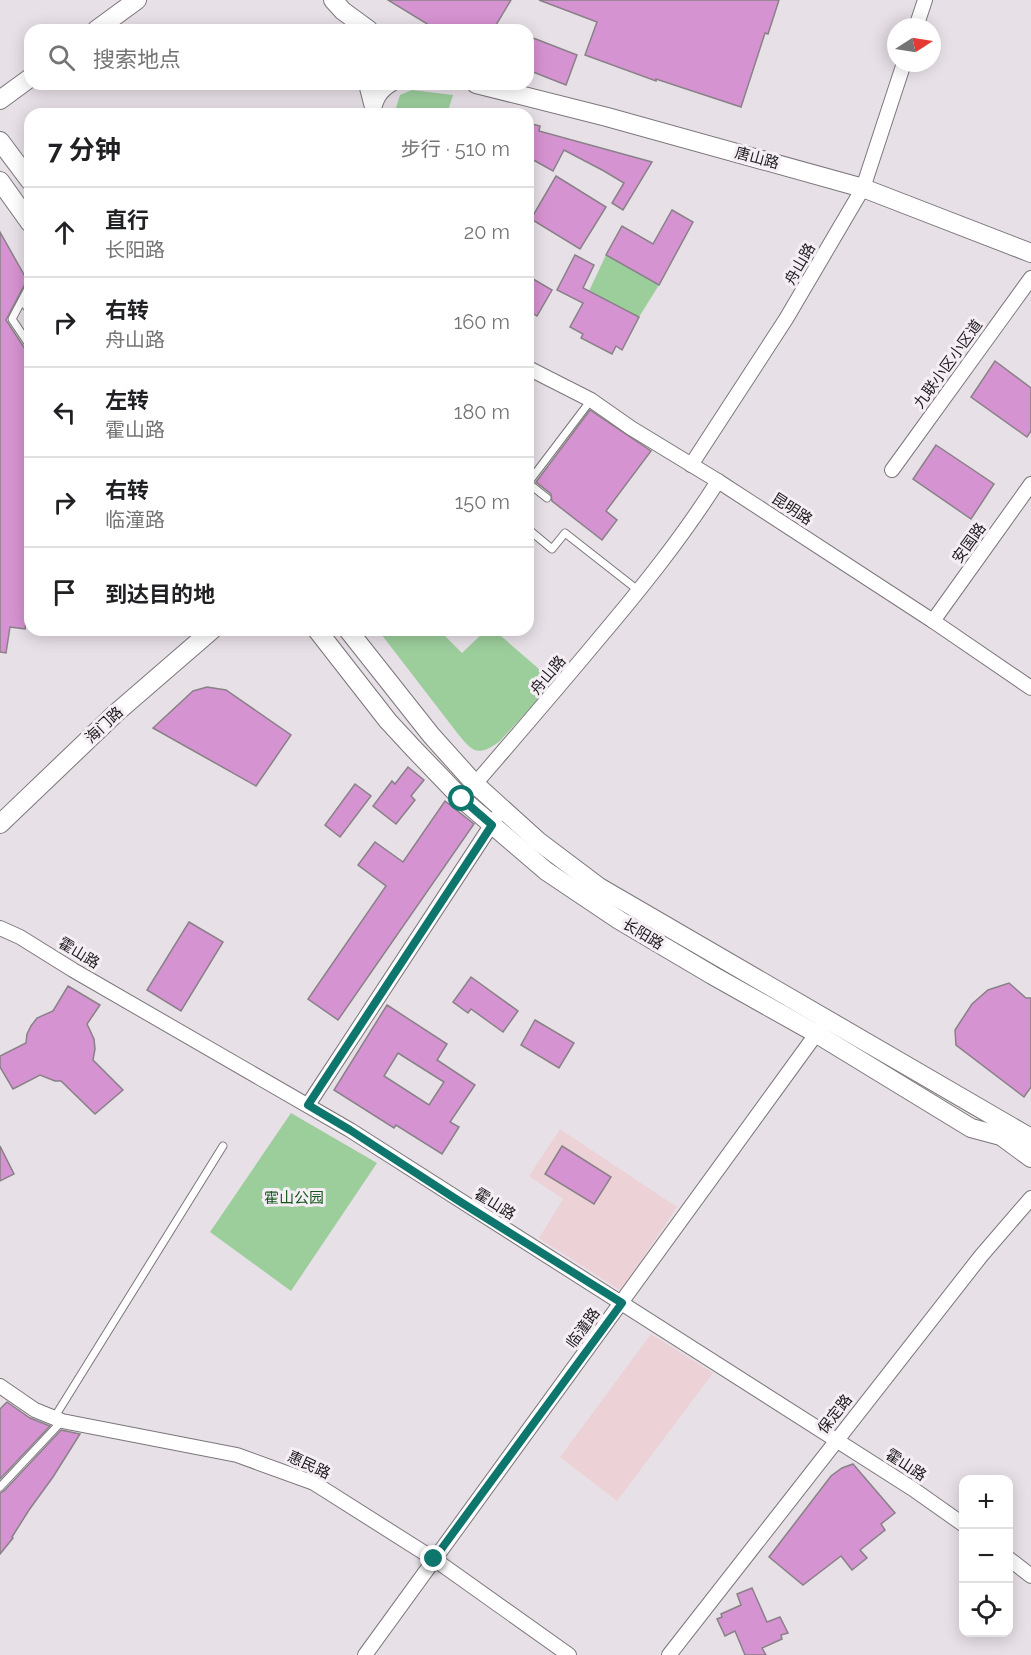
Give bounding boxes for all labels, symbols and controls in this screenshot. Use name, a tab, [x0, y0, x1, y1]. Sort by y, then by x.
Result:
north arrow	[887, 18, 941, 72]
search box	[24, 24, 534, 90]
icon: search	[45, 41, 78, 74]
text: 搜索地点	[93, 46, 181, 72]
text: 7 分钟	[48, 135, 121, 165]
text: 步行 · 510 m	[401, 137, 510, 161]
street label: 唐山路	[733, 143, 781, 173]
text: 直行	[105, 207, 149, 233]
icon: ahead	[48, 216, 81, 249]
text: 20 m	[464, 220, 510, 244]
text: 长阳路	[105, 238, 165, 262]
street label: 舟山路	[781, 240, 819, 288]
text: 右转	[105, 297, 149, 323]
icon: right	[48, 306, 81, 339]
text: 160 m	[454, 310, 510, 334]
street label: 九联小区小区道	[910, 316, 986, 412]
text: 舟山路	[105, 328, 165, 352]
text: 左转	[105, 387, 149, 413]
icon: left	[48, 396, 81, 429]
text: 180 m	[454, 400, 510, 424]
text: 霍山路	[105, 418, 165, 442]
text: 右转	[105, 477, 149, 503]
icon: right	[48, 486, 81, 519]
street label: 昆明路	[768, 489, 816, 529]
text: 150 m	[455, 490, 510, 514]
text: 临潼路	[105, 508, 165, 532]
street label: 安国路	[948, 520, 990, 566]
icon: arrive	[48, 576, 81, 609]
text: 到达目的地	[105, 581, 215, 607]
street label: 舟山路	[527, 652, 569, 698]
street label: 海门路	[81, 703, 127, 747]
route start	[448, 785, 474, 811]
street label: 长阳路	[619, 915, 667, 953]
street label: 霍山路	[55, 934, 103, 972]
street label: 霍山路	[471, 1184, 519, 1224]
park label: 霍山公园	[264, 1189, 324, 1207]
street label: 临潼路	[562, 1305, 604, 1351]
street label: 保定路	[814, 1391, 856, 1437]
street label: 霍山路	[882, 1445, 930, 1485]
street label: 惠民路	[285, 1447, 333, 1483]
map controls	[959, 1475, 1013, 1637]
button: +	[959, 1475, 1013, 1529]
button: −	[959, 1529, 1013, 1583]
route end	[420, 1545, 446, 1571]
button: locate	[959, 1583, 1013, 1637]

